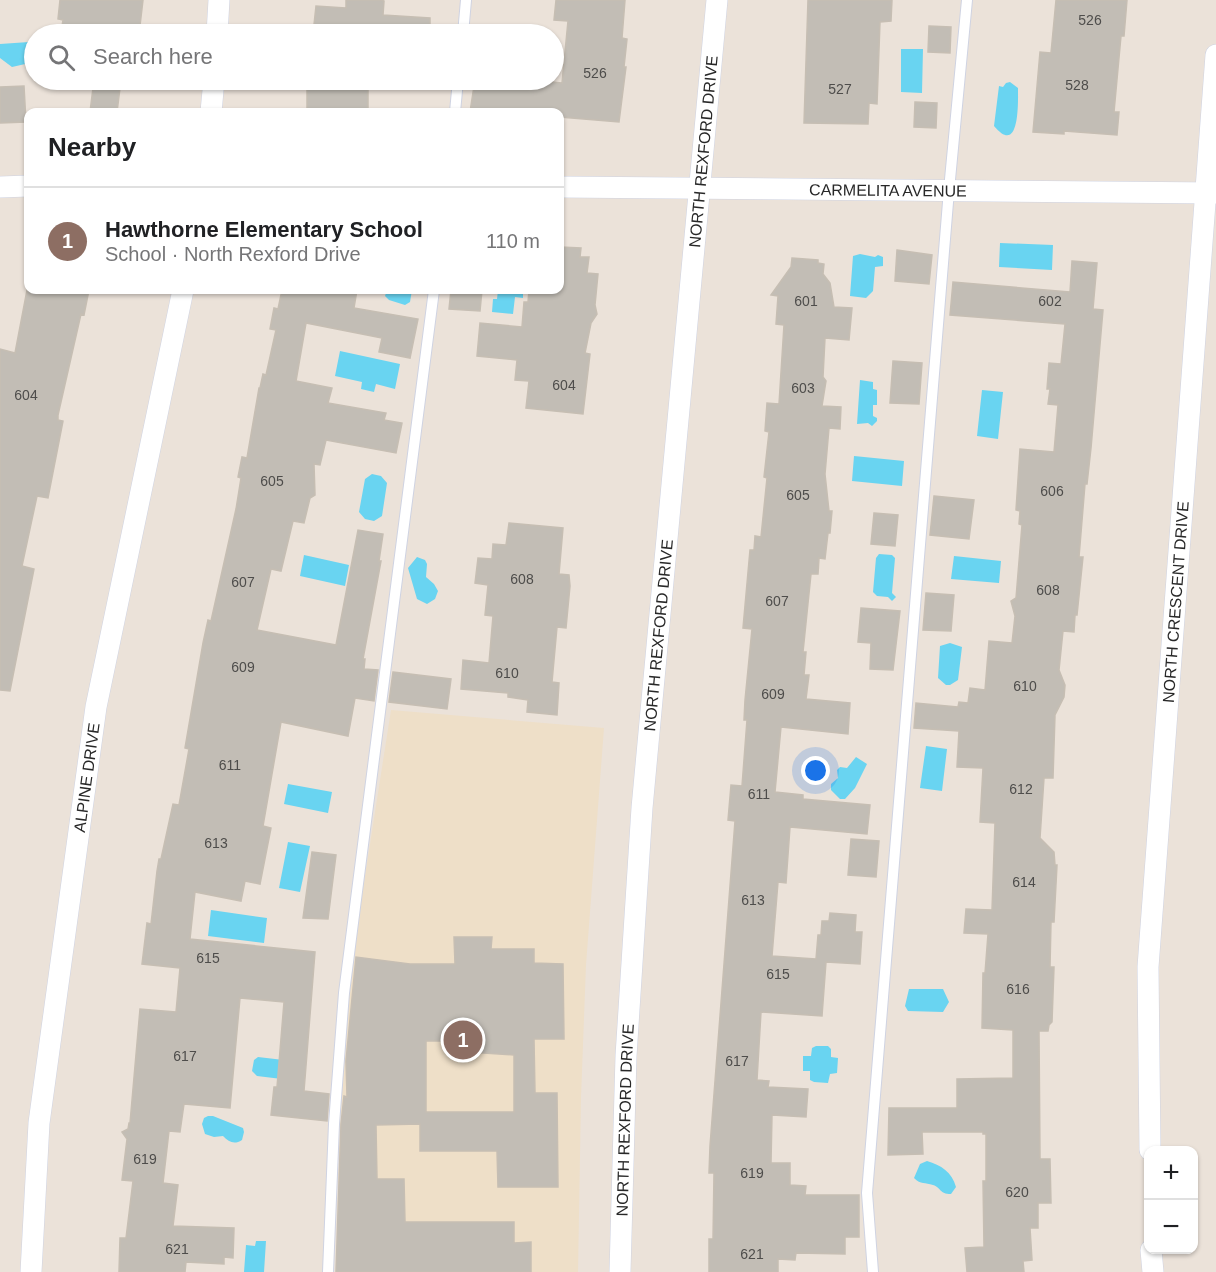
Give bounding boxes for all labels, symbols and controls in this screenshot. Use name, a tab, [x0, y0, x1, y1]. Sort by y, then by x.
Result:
house number: 526	[1078, 12, 1102, 28]
search box	[24, 24, 564, 90]
icon: search	[45, 41, 78, 74]
text: Search here	[93, 44, 213, 69]
street label: NORTH REXFORD DRIVE	[686, 55, 721, 248]
house number: 526	[583, 65, 607, 81]
house number: 528	[1065, 77, 1089, 93]
house number: 527	[828, 81, 852, 97]
text: Nearby	[48, 132, 136, 162]
street label: CARMELITA AVENUE	[809, 181, 967, 200]
text: Hawthorne Elementary School	[105, 217, 423, 242]
text: 1	[62, 230, 73, 252]
text: 110 m	[486, 230, 540, 252]
text: School · North Rexford Drive	[105, 243, 361, 265]
house number: 601	[794, 293, 818, 309]
house number: 602	[1038, 293, 1062, 309]
house number: 604	[552, 377, 576, 393]
house number: 603	[791, 380, 815, 396]
house number: 604	[14, 387, 38, 403]
house number: 605	[260, 473, 284, 489]
house number: 606	[1040, 483, 1064, 499]
house number: 605	[786, 487, 810, 503]
street label: NORTH CRESCENT DRIVE	[1160, 501, 1192, 704]
street label: NORTH REXFORD DRIVE	[641, 539, 676, 732]
house number: 608	[510, 571, 534, 587]
house number: 607	[231, 574, 255, 590]
house number: 608	[1036, 582, 1060, 598]
house number: 607	[765, 593, 789, 609]
house number: 609	[231, 659, 255, 675]
house number: 610	[495, 665, 519, 681]
house number: 610	[1013, 678, 1037, 694]
house number: 609	[761, 686, 785, 702]
street label: ALPINE DRIVE	[71, 722, 103, 833]
your location	[801, 756, 830, 785]
house number: 611	[219, 757, 241, 773]
house number: 612	[1009, 781, 1033, 797]
house number: 611	[748, 786, 770, 802]
house number: 613	[204, 835, 228, 851]
house number: 614	[1012, 874, 1036, 890]
house number: 613	[741, 892, 765, 908]
house number: 615	[196, 950, 220, 966]
house number: 615	[766, 966, 790, 982]
house number: 616	[1006, 981, 1030, 997]
pin: 1	[444, 1018, 482, 1062]
street label: NORTH REXFORD DRIVE	[614, 1023, 637, 1217]
house number: 617	[173, 1048, 197, 1064]
house number: 617	[725, 1053, 749, 1069]
map controls	[1144, 1146, 1198, 1254]
button: +	[1144, 1146, 1198, 1200]
house number: 619	[133, 1151, 157, 1167]
house number: 619	[740, 1165, 764, 1181]
house number: 620	[1005, 1184, 1029, 1200]
button: −	[1144, 1200, 1198, 1254]
house number: 621	[165, 1241, 189, 1257]
house number: 621	[740, 1246, 764, 1262]

